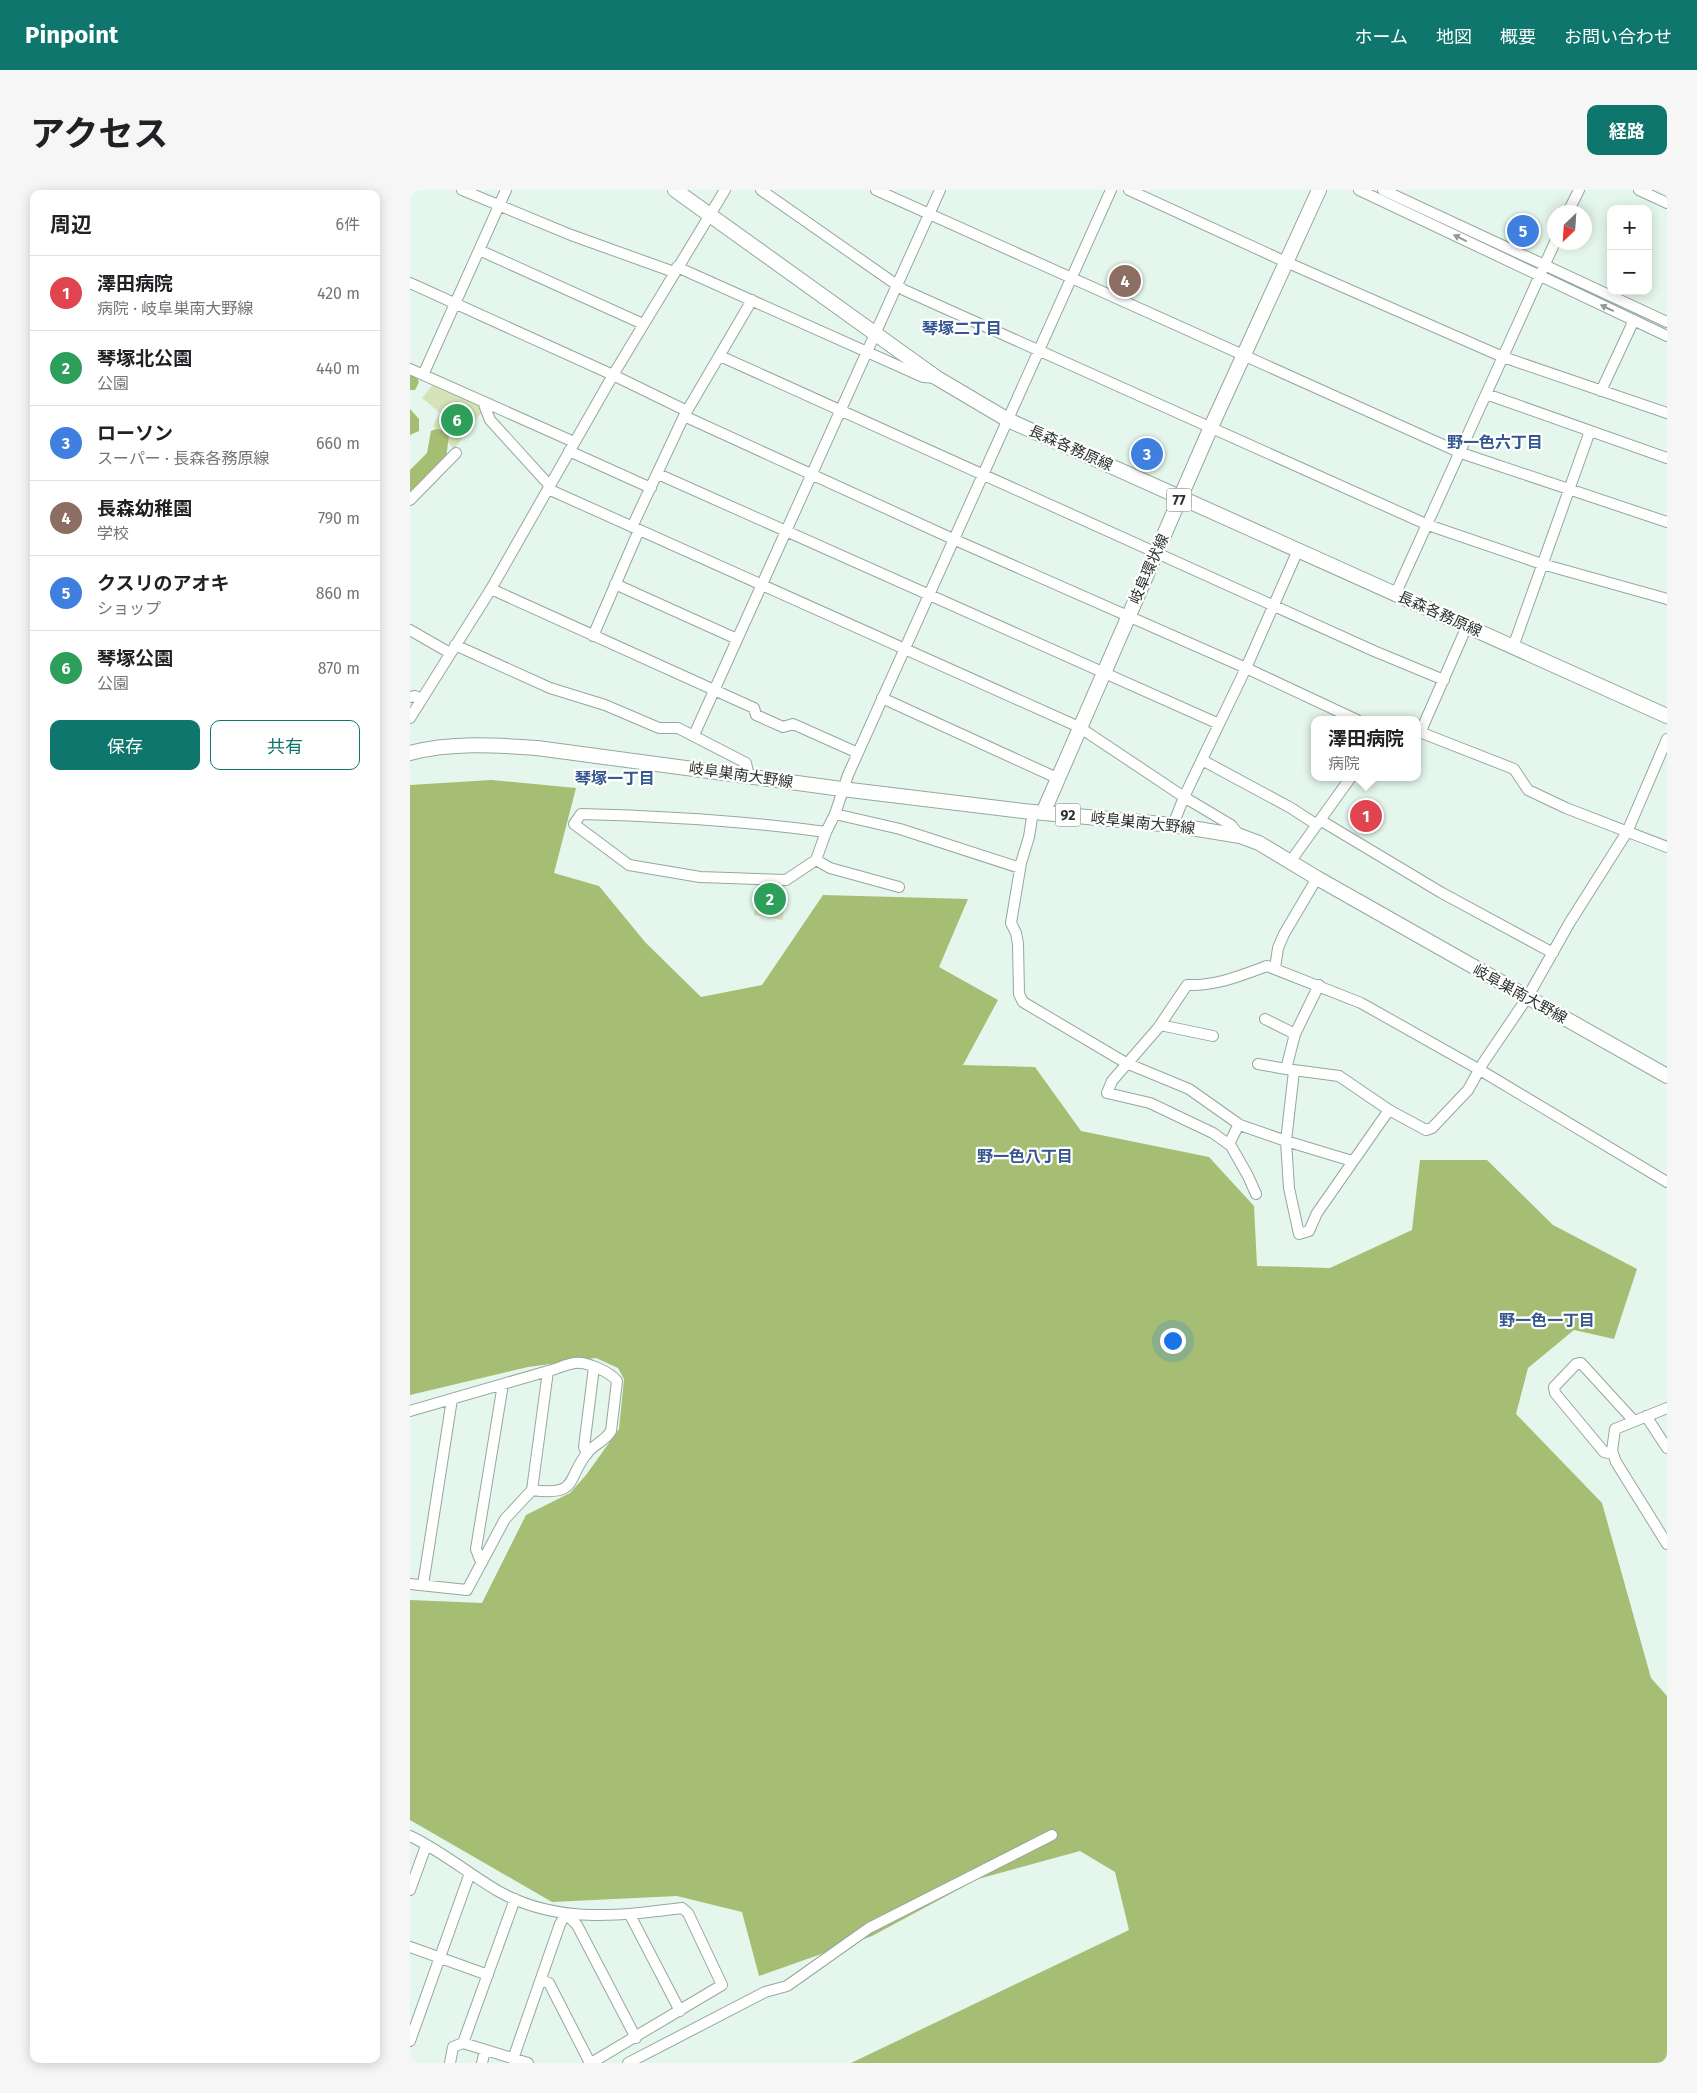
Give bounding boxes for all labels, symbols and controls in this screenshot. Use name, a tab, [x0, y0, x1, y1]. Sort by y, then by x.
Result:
text: Pinpoint	[25, 21, 118, 49]
text: ホーム	[1355, 26, 1408, 48]
text: 地図	[1436, 26, 1472, 48]
text: 概要	[1500, 26, 1536, 48]
text: お問い合わせ	[1564, 26, 1672, 48]
button: 経路	[1587, 105, 1667, 155]
text: アクセス	[30, 113, 168, 155]
north arrow	[1547, 205, 1592, 250]
map controls	[1607, 205, 1652, 295]
button: +	[1607, 205, 1652, 250]
text: 周辺	[50, 212, 92, 238]
pin: 5	[1507, 212, 1539, 250]
text: 6件	[335, 215, 360, 234]
one-way arrow	[1453, 234, 1467, 242]
button: −	[1607, 250, 1652, 295]
pin: 4	[1109, 262, 1141, 300]
text: 澤田病院	[97, 272, 173, 295]
text: 1	[62, 284, 70, 303]
text: 420 m	[317, 284, 360, 303]
text: 病院 · 岐阜巣南大野線	[97, 299, 253, 318]
one-way arrow	[1600, 304, 1614, 312]
district label: 琴塚二丁目	[922, 319, 1002, 338]
text: 琴塚北公園	[97, 347, 192, 370]
text: 2	[62, 359, 70, 378]
text: 440 m	[316, 359, 360, 378]
text: 公園	[97, 374, 129, 393]
pin: 6	[441, 401, 473, 439]
street label: 長森各務原線	[1026, 421, 1116, 475]
text: ローソン	[97, 422, 173, 445]
district label: 野一色六丁目	[1447, 433, 1543, 452]
text: 3	[62, 434, 70, 453]
text: 660 m	[316, 434, 360, 453]
pin: 3	[1131, 435, 1163, 473]
text: スーパー · 長森各務原線	[97, 449, 269, 468]
road number: 77	[1166, 488, 1192, 512]
text: 長森幼稚園	[97, 497, 192, 520]
text: 4	[61, 509, 71, 528]
text: 790 m	[318, 509, 360, 528]
text: 学校	[97, 524, 129, 543]
street label: 岐阜環状線	[1126, 531, 1172, 607]
text: クスリのアオキ	[97, 572, 229, 595]
text: 5	[62, 584, 70, 603]
text: 860 m	[316, 584, 360, 603]
street label: 長森各務原線	[1395, 587, 1485, 641]
text: ショップ	[97, 599, 161, 618]
text: 琴塚公園	[97, 647, 173, 670]
text: 6	[61, 659, 71, 678]
text: 870 m	[318, 659, 360, 678]
text: 公園	[97, 674, 129, 693]
popup	[1311, 716, 1421, 781]
button: 保存	[50, 720, 200, 770]
button: 共有	[210, 720, 360, 770]
text: 澤田病院	[1328, 727, 1404, 750]
text: 病院	[1328, 754, 1360, 773]
street label: 岐阜巣南大野線	[688, 759, 794, 791]
district label: 琴塚一丁目	[575, 769, 655, 788]
pin: 1	[1350, 797, 1382, 835]
road number: 92	[1056, 804, 1080, 826]
street label: 岐阜巣南大野線	[1090, 809, 1196, 837]
pin: 2	[754, 880, 786, 918]
street label: 岐阜巣南大野線	[1470, 961, 1570, 1027]
district label: 野一色八丁目	[977, 1147, 1073, 1166]
district label: 野一色一丁目	[1499, 1311, 1595, 1330]
your location	[1160, 1328, 1186, 1354]

